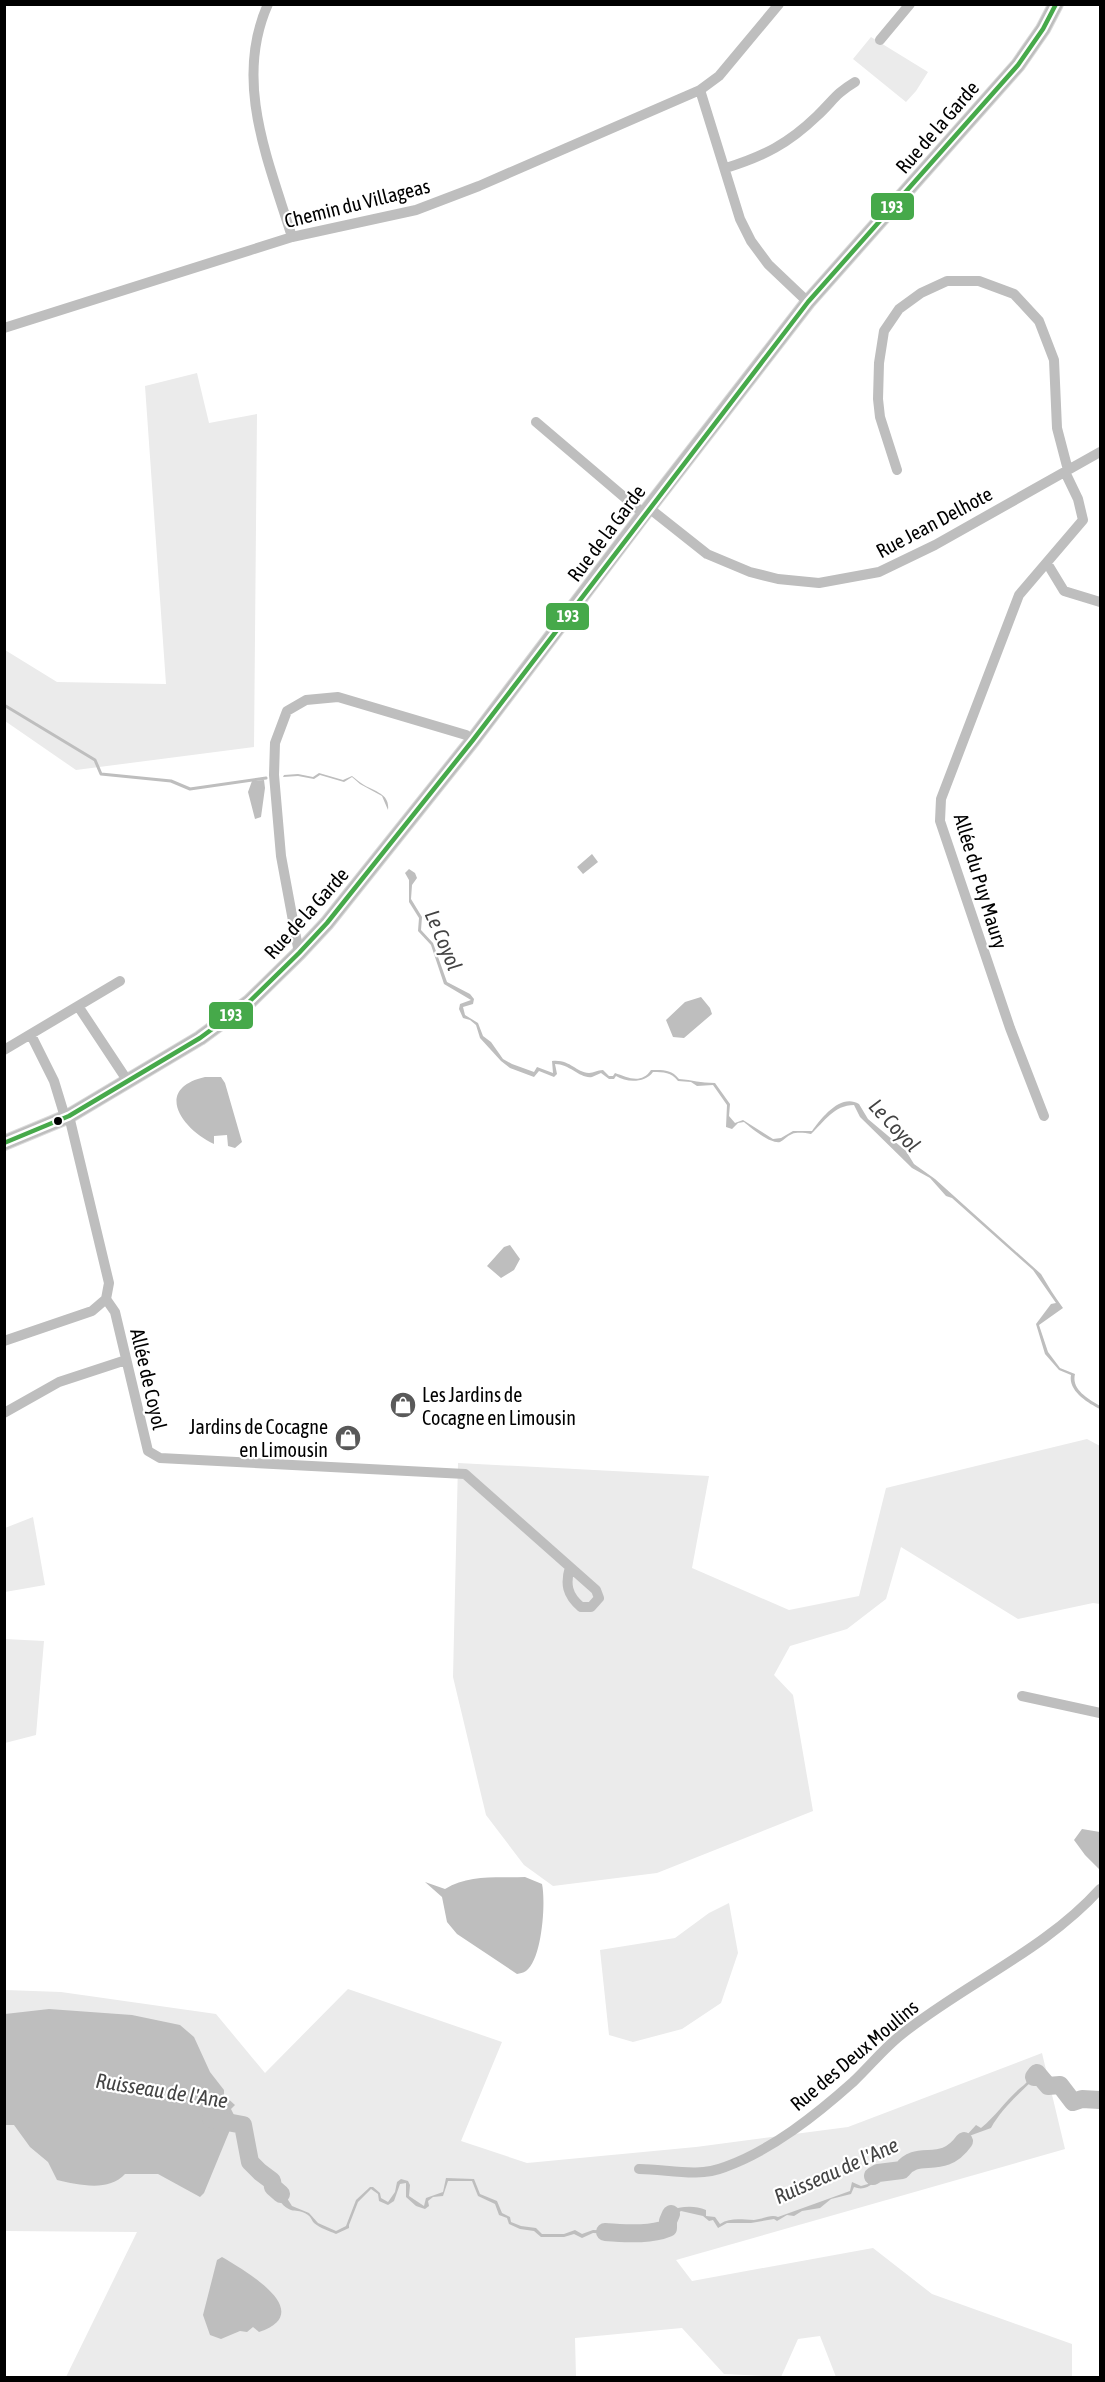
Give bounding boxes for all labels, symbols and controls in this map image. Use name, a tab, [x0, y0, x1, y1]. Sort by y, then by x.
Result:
street label: Rue de la Garde	[891, 76, 983, 178]
street label: Chemin du Villageas	[282, 174, 432, 232]
line badge: 193	[870, 192, 915, 221]
text: 193	[881, 198, 903, 216]
street label: Rue de la Garde	[562, 480, 650, 586]
street label: Rue Jean Delhote	[872, 482, 996, 562]
line badge: 193	[545, 602, 590, 631]
text: 193	[557, 607, 579, 625]
street label: Allée du Puy Maury	[950, 811, 1012, 951]
street label: Rue de la Garde	[259, 863, 353, 963]
water label: Le Coyol	[421, 906, 467, 974]
line badge: 193	[208, 1001, 254, 1030]
text: 193	[220, 1006, 242, 1024]
water label: Le Coyol	[865, 1094, 925, 1156]
unlabelled marker	[52, 1115, 64, 1127]
street label: Allée de Coyol	[126, 1326, 172, 1433]
place label: Les Jardins de Cocagne en Limousin	[422, 1383, 576, 1429]
shop icon: Les Jardins de Cocagne en Limousin	[388, 1390, 418, 1420]
place label: Jardins de Cocagne en Limousin	[189, 1415, 328, 1461]
shop icon: Jardins de Cocagne en Limousin	[333, 1423, 363, 1453]
street label: Rue des Deux Moulins	[785, 1995, 923, 2115]
water label: Ruisseau de l'Ane	[94, 2068, 230, 2112]
water label: Ruisseau de l'Ane	[770, 2132, 902, 2208]

